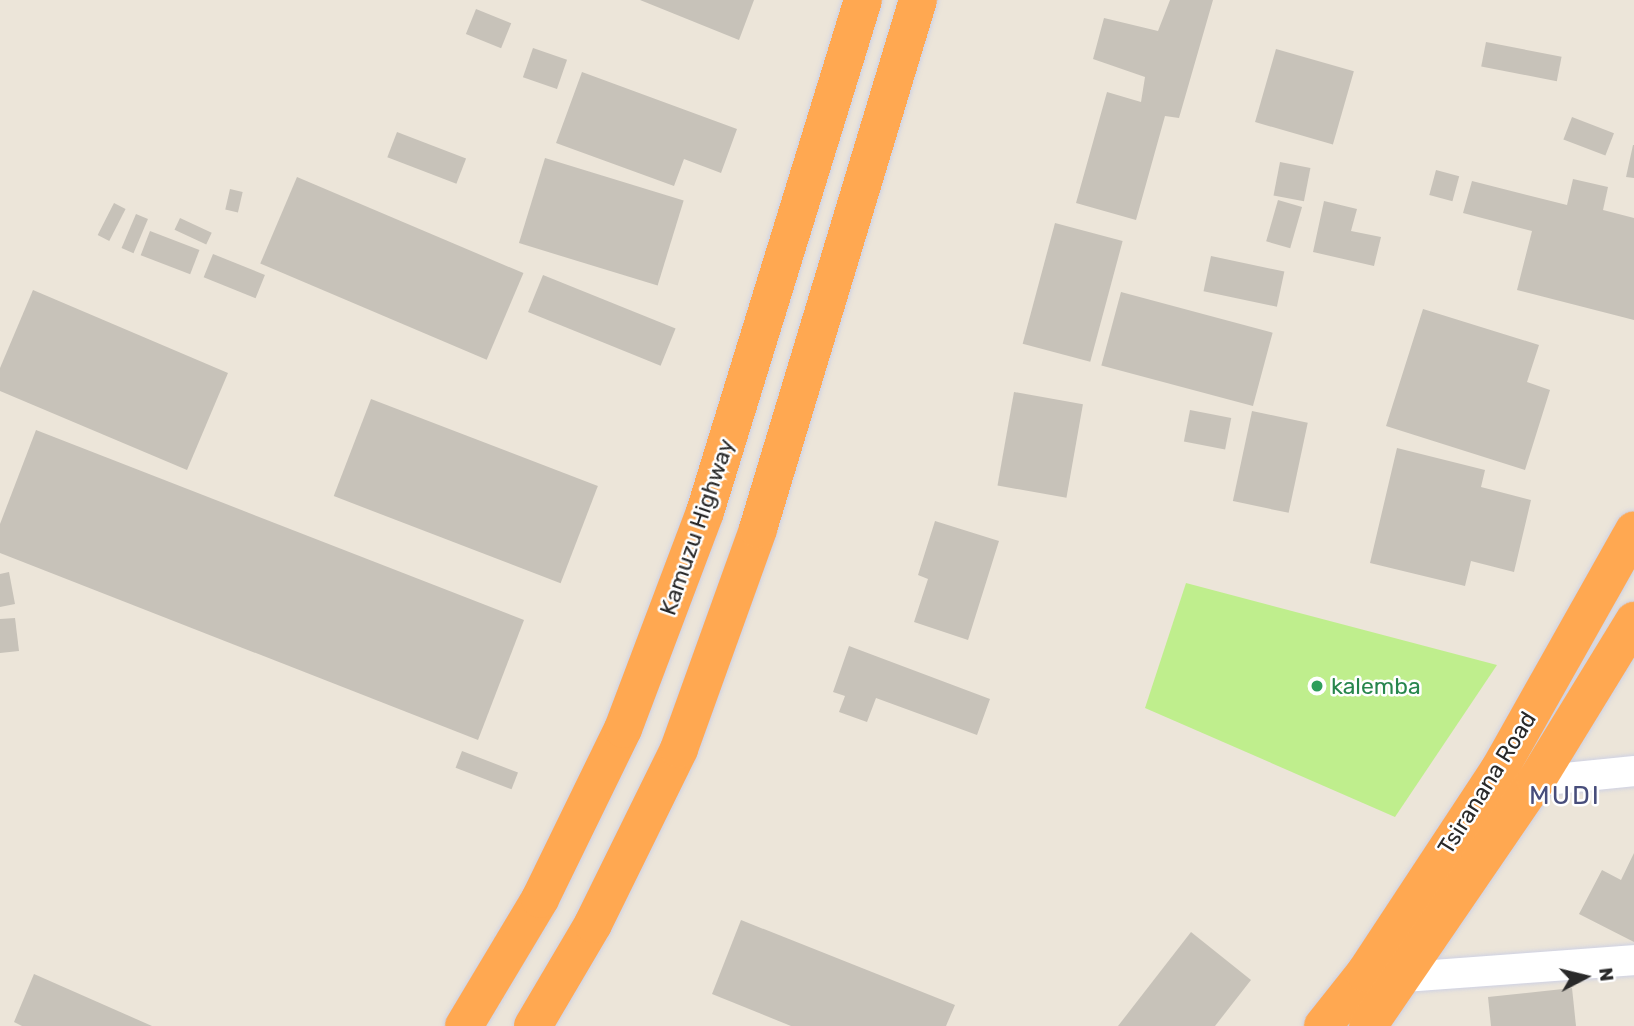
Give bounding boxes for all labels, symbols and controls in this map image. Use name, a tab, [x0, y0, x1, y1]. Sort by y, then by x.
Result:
street label: Kamuzu Highway	[654, 435, 740, 619]
place label: kalemba	[1331, 672, 1421, 700]
marker: kalemba	[1309, 678, 1325, 694]
street label: Tsiranana Road	[1432, 706, 1542, 860]
district label: MUDI	[1530, 780, 1600, 812]
north arrow	[1550, 942, 1620, 1012]
text: N	[1594, 966, 1619, 983]

